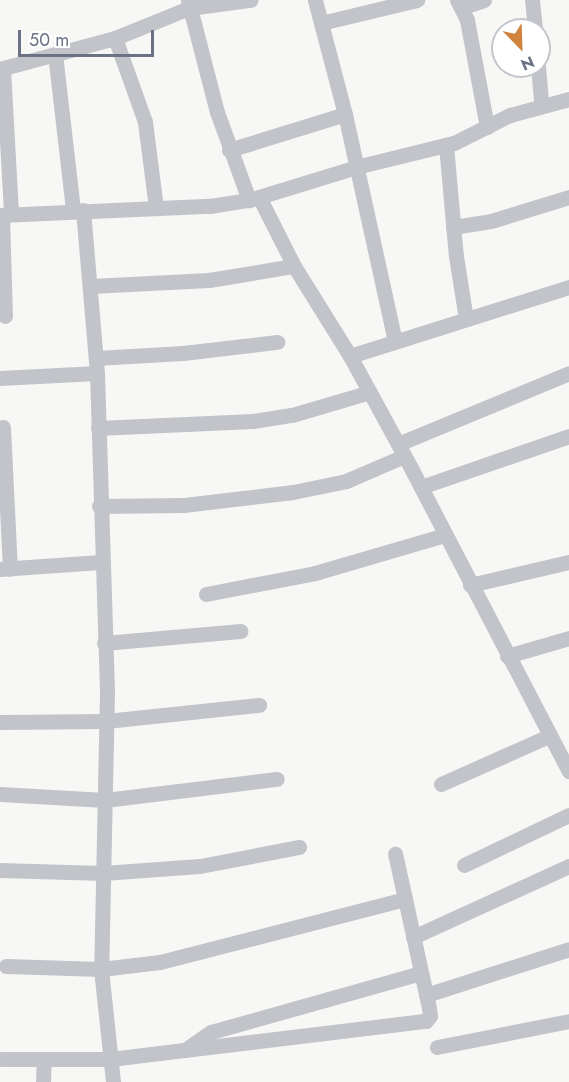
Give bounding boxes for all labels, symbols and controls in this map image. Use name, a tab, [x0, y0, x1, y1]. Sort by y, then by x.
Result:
scale bar	[21, 18, 158, 56]
north arrow	[491, 18, 551, 78]
text: 50 m	[29, 27, 69, 53]
text: N	[517, 50, 538, 76]

